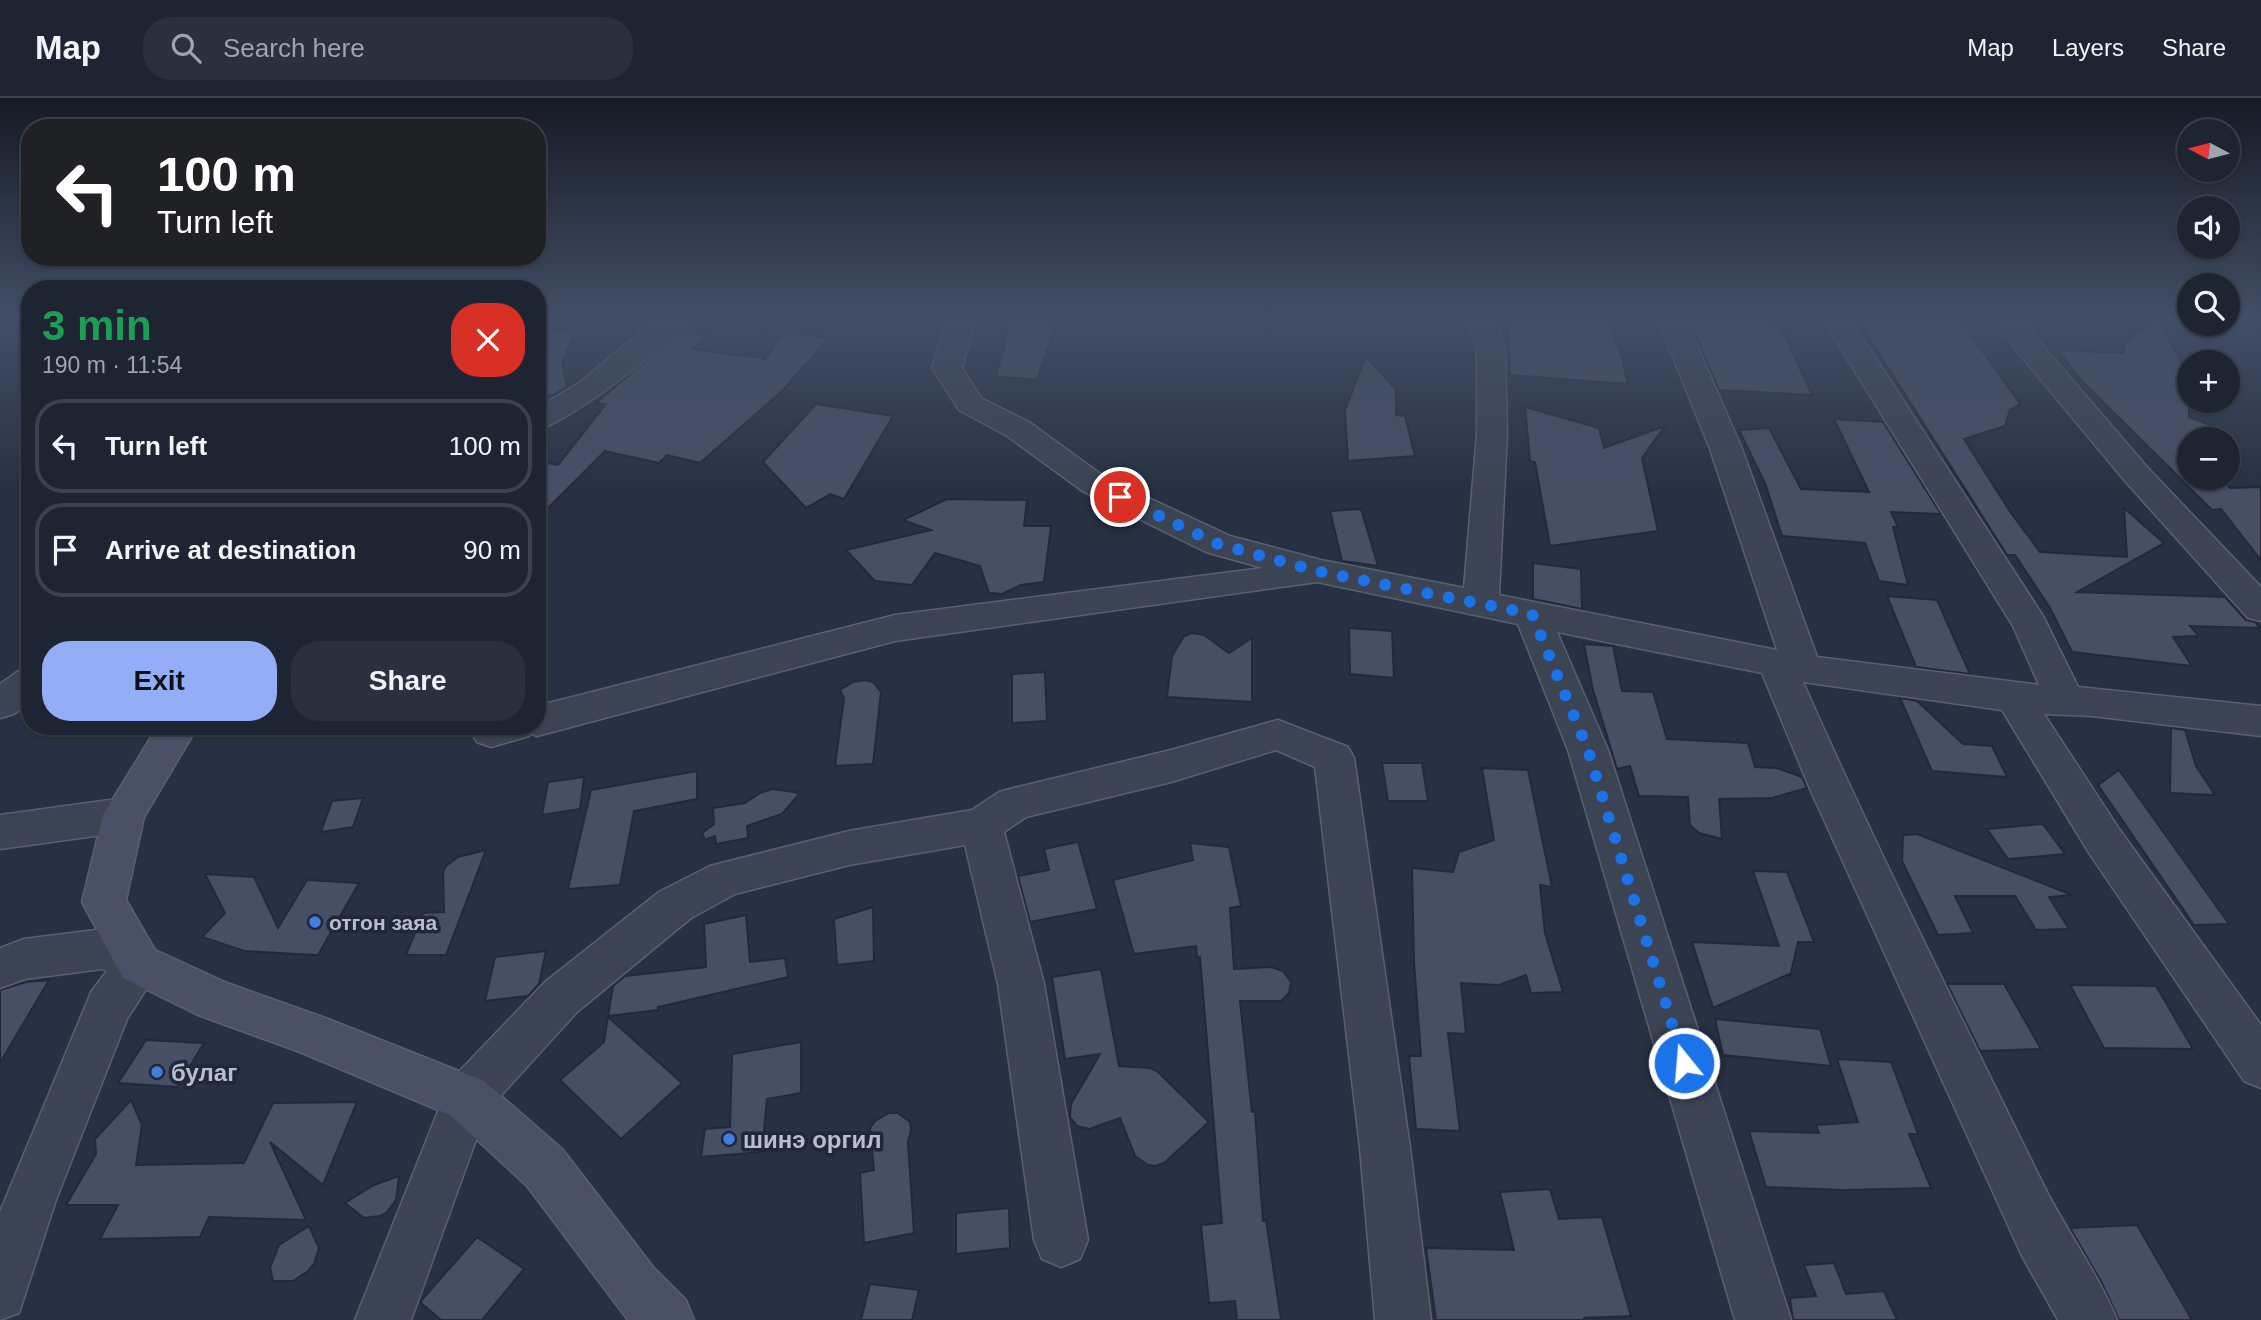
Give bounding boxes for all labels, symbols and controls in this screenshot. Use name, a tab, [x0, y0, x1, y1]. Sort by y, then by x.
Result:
search box	[143, 17, 633, 80]
text: Map	[35, 29, 101, 66]
icon: search	[167, 29, 205, 67]
text: Search here	[223, 33, 365, 63]
text: Map	[1967, 34, 2014, 61]
text: Layers	[2052, 34, 2124, 61]
text: Share	[2162, 34, 2226, 61]
north arrow	[2177, 119, 2240, 182]
map controls	[2177, 119, 2240, 490]
icon: left	[42, 147, 133, 238]
text: 100 m	[157, 147, 296, 201]
button: sound	[2177, 196, 2240, 259]
text: Turn left	[157, 204, 273, 240]
button: search	[2177, 273, 2240, 336]
text: 3 min	[42, 302, 152, 349]
button: close	[451, 303, 525, 377]
button: +	[2177, 350, 2240, 413]
text: 190 m · 11:54	[42, 352, 182, 378]
icon: left	[46, 427, 84, 465]
button: −	[2177, 427, 2240, 490]
text: Turn left	[105, 431, 207, 461]
text: 100 m	[449, 431, 521, 461]
pin	[1090, 467, 1150, 527]
icon: arrive	[1101, 478, 1139, 516]
icon: arrive	[46, 531, 84, 569]
text: Arrive at destination	[105, 535, 356, 565]
text: 90 m	[463, 535, 521, 565]
button: Exit	[42, 641, 277, 721]
button: Share	[291, 641, 525, 721]
place label: отгон заяа	[329, 911, 437, 934]
marker: отгон заяа	[307, 914, 323, 930]
position arrow	[1647, 1026, 1721, 1100]
place label: булаг	[171, 1059, 237, 1086]
marker: булаг	[149, 1064, 165, 1080]
place label: шинэ оргил	[743, 1126, 882, 1153]
marker: шинэ оргил	[721, 1131, 737, 1147]

